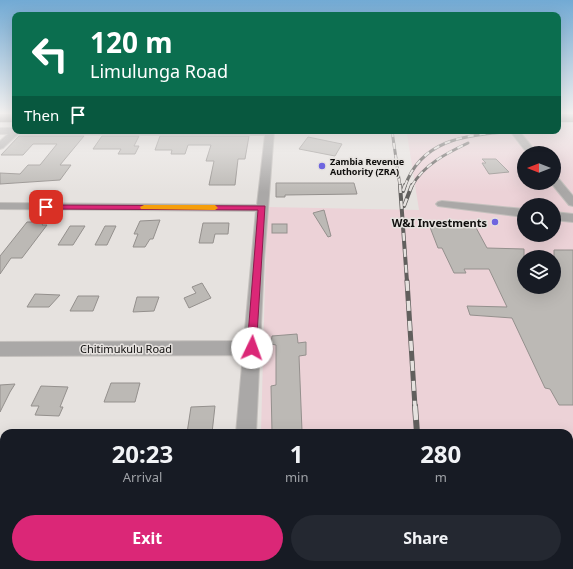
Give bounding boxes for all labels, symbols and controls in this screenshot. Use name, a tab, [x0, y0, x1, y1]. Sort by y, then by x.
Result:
text: 120 m	[90, 23, 173, 61]
icon: left	[24, 28, 76, 80]
text: Limulunga Road	[90, 59, 228, 83]
icon: arrive	[67, 104, 89, 126]
text: Then	[24, 105, 59, 125]
north arrow	[517, 146, 561, 190]
map controls	[517, 146, 561, 294]
place label: Zambia Revenue Authority (ZRA)	[330, 155, 404, 178]
marker: Zambia Revenue Authority (ZRA)	[317, 161, 327, 171]
pin	[29, 190, 63, 224]
icon: arrive	[35, 196, 57, 218]
button: search	[517, 198, 561, 242]
place label: W&I Investments	[392, 215, 487, 230]
marker: W&I Investments	[490, 217, 500, 227]
button: layers	[517, 250, 561, 294]
position arrow	[231, 327, 273, 369]
street label: Chitimukulu Road	[80, 341, 172, 356]
text: 20:23	[112, 437, 173, 470]
text: 1	[290, 437, 304, 470]
text: 280	[420, 437, 461, 470]
text: Arrival	[123, 468, 162, 486]
text: min	[285, 468, 308, 486]
text: m	[435, 468, 447, 486]
button: Exit	[12, 515, 283, 561]
button: Share	[291, 515, 561, 561]

